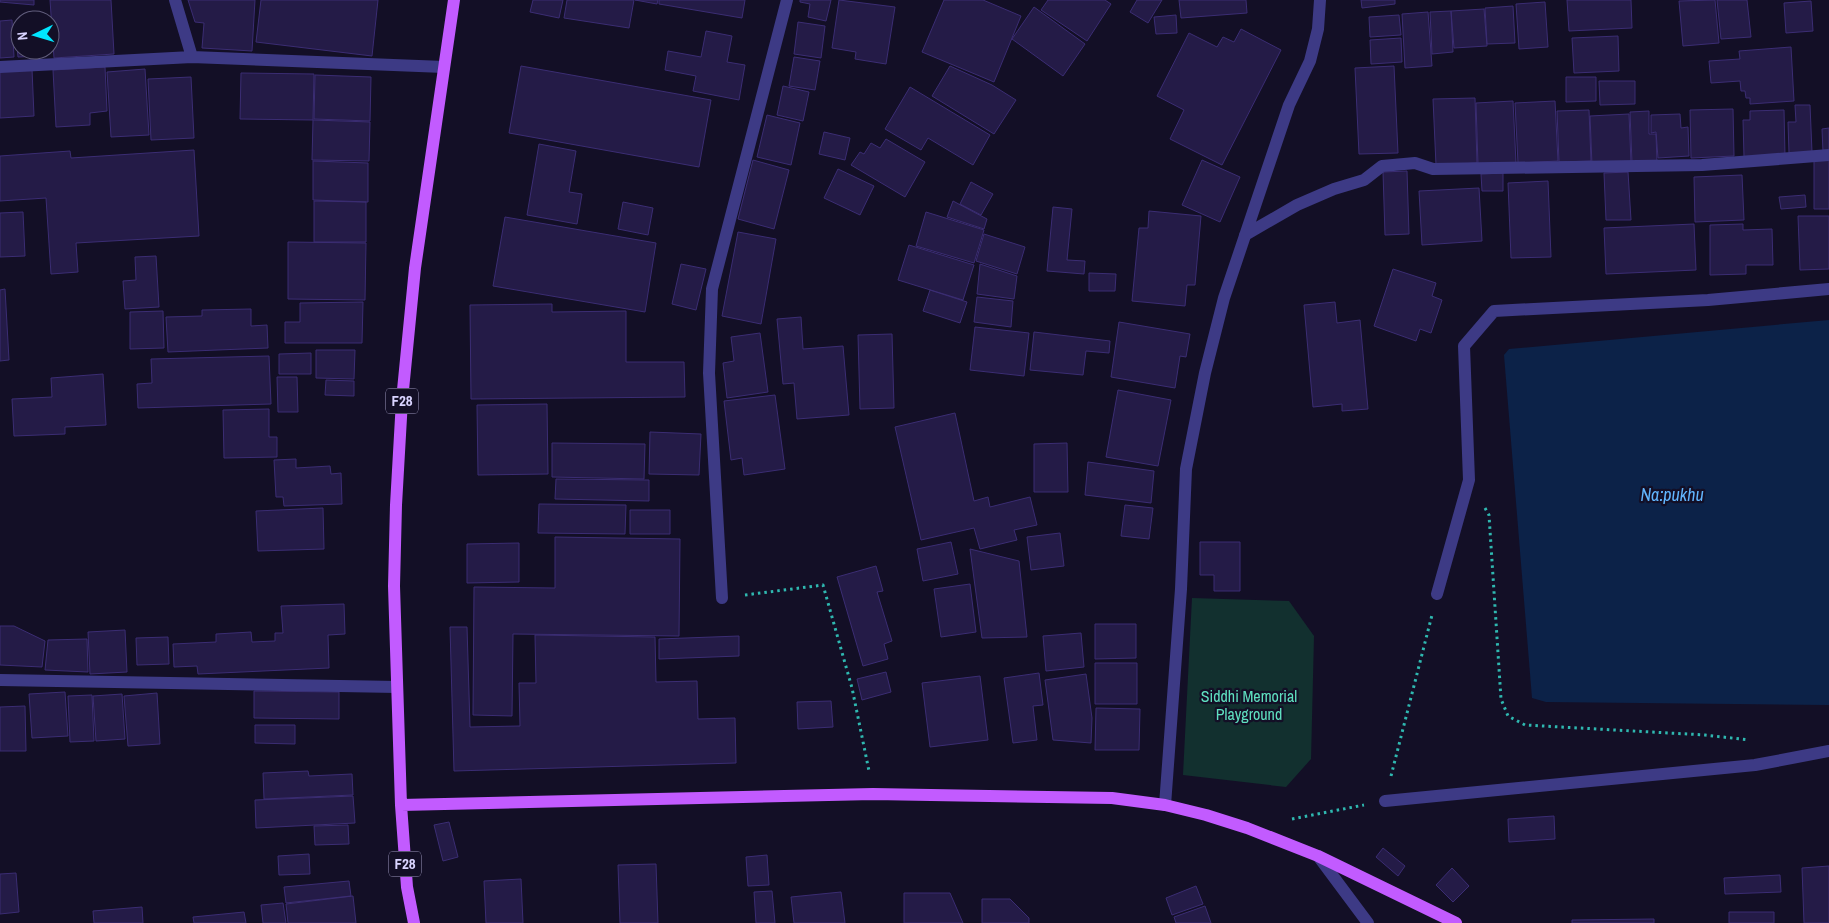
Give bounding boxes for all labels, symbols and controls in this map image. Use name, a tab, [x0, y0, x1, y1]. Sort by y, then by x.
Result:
north arrow	[10, 10, 60, 60]
text: N	[13, 31, 31, 41]
road number: F28	[386, 388, 418, 414]
water label: Na:pukhu	[1640, 482, 1704, 507]
park label: Siddhi Memorial Playground	[1201, 685, 1297, 725]
road number: F28	[389, 852, 421, 876]

